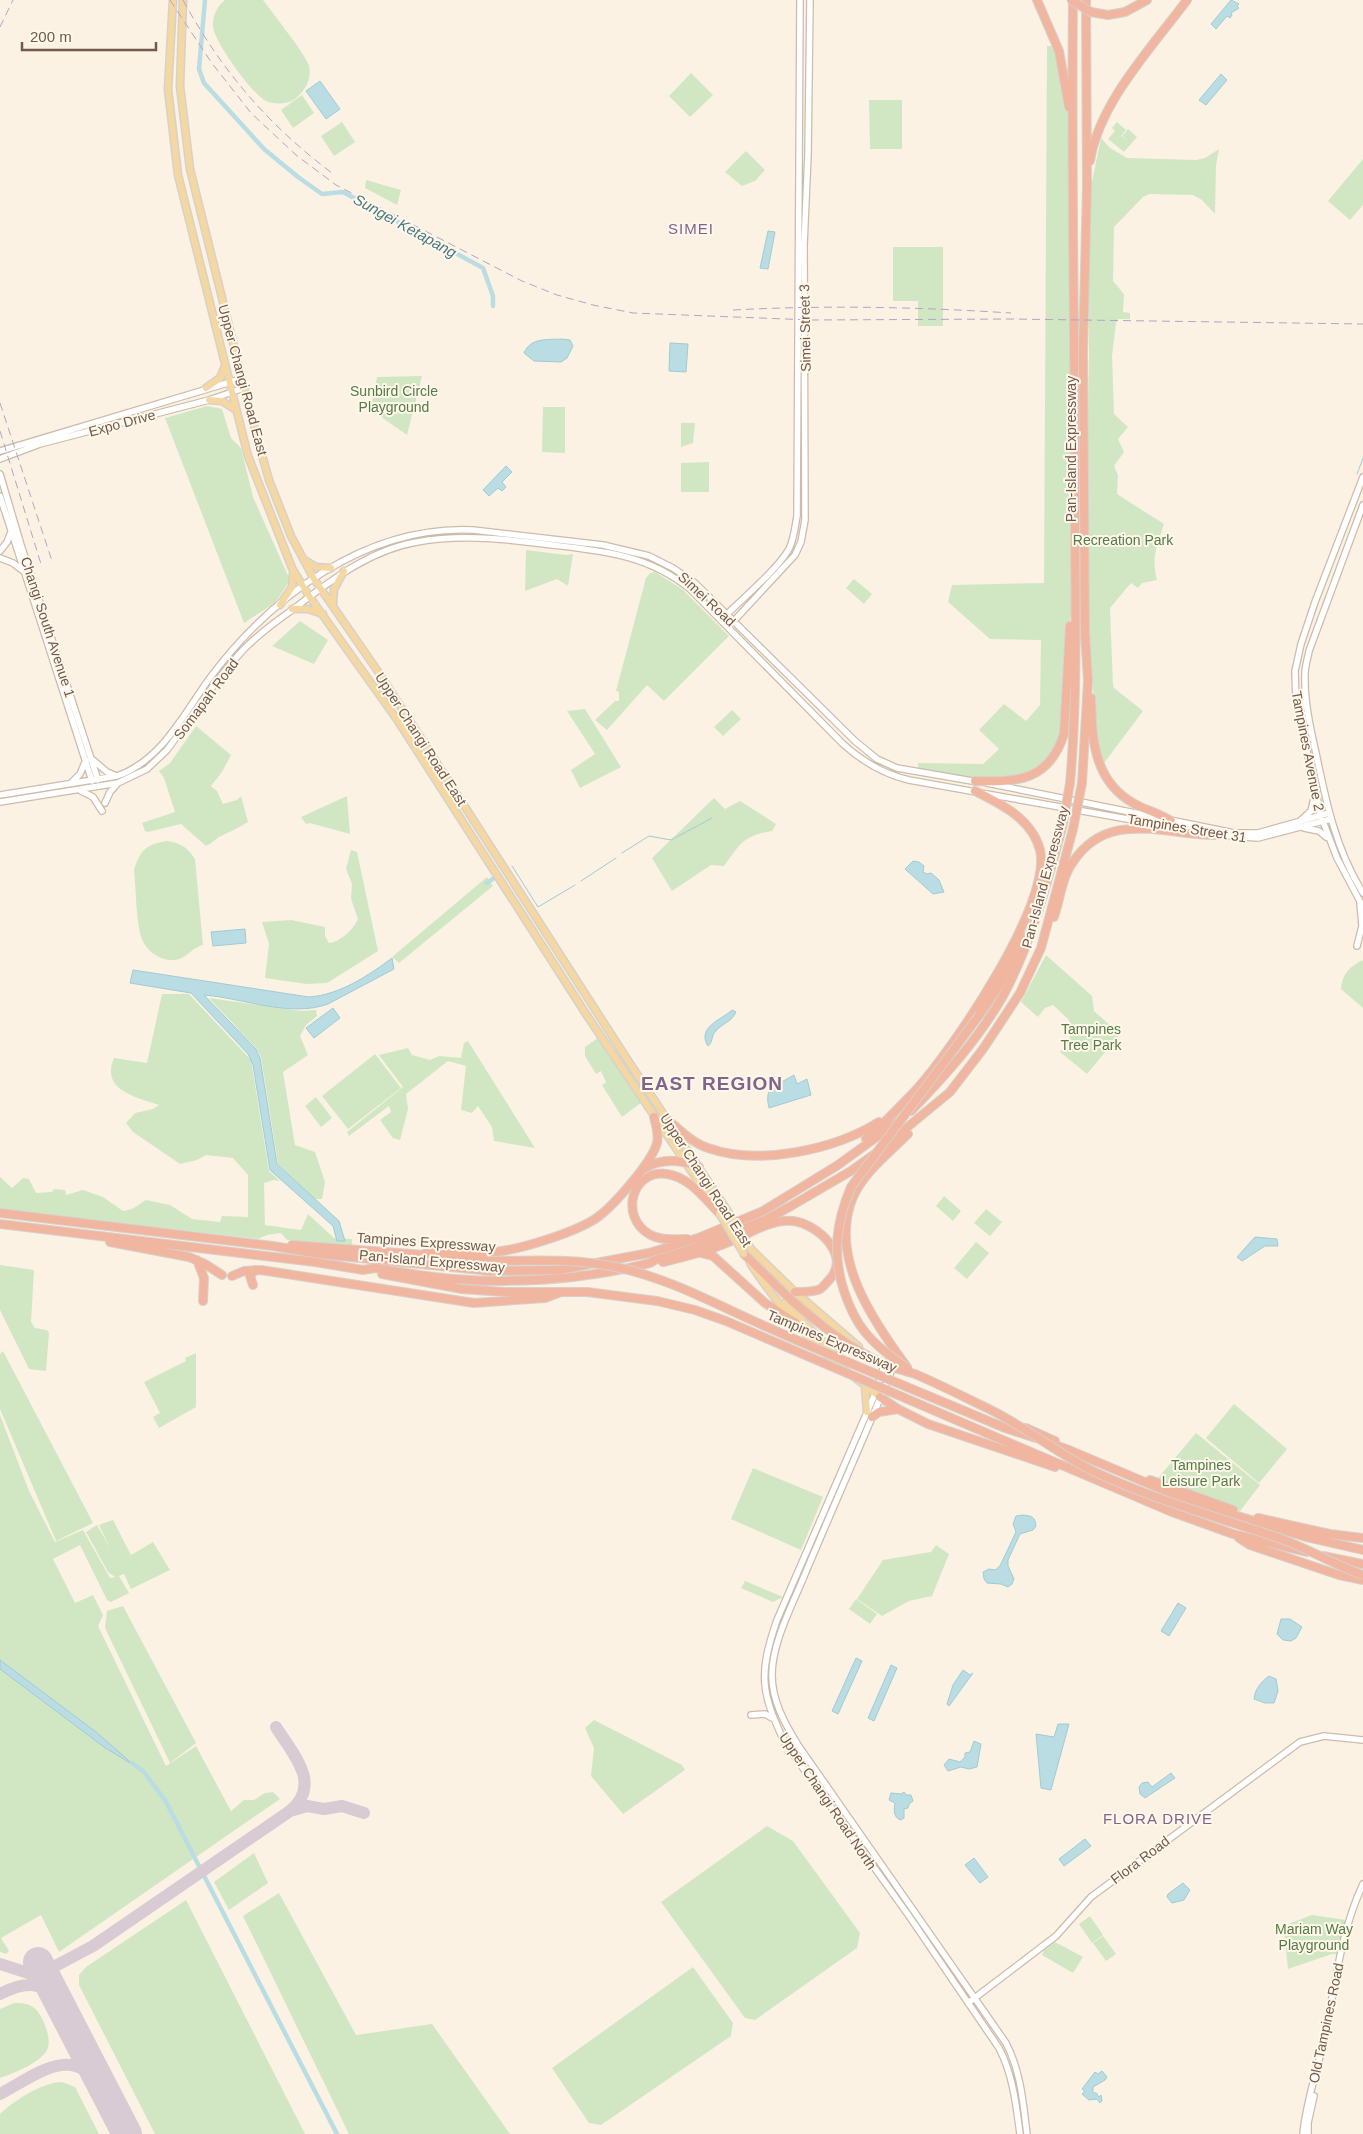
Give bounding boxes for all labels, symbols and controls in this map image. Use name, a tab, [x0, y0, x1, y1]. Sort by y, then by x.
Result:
scale bar	[22, 20, 156, 52]
text: 200 m	[30, 28, 72, 45]
water label: Sungei Ketapang	[351, 190, 460, 261]
district label: SIMEI	[668, 220, 714, 237]
street label: Simei Street 3	[796, 284, 814, 372]
street label: Upper Changi Road East	[215, 303, 271, 457]
street label: Pan-Island Expressway	[1063, 376, 1079, 522]
park label: Sunbird Circle Playground	[350, 383, 438, 415]
street label: Expo Drive	[87, 406, 157, 440]
park label: Recreation Park	[1073, 532, 1174, 548]
street label: Changi South Avenue 1	[18, 555, 78, 700]
street label: Simei Road	[675, 568, 739, 630]
street label: Somapah Road	[170, 655, 242, 743]
street label: Upper Changi Road East	[372, 669, 470, 809]
street label: Tampines Avenue 2	[1289, 690, 1328, 813]
street label: Pan-Island Expressway	[1018, 804, 1072, 950]
street label: Tampines Street 31	[1126, 811, 1248, 845]
park label: Tampines Tree Park	[1061, 1021, 1122, 1053]
district label: EAST REGION	[641, 1073, 783, 1094]
street label: Upper Changi Road East	[657, 1110, 755, 1250]
street label: Tampines Expressway	[356, 1229, 496, 1255]
street label: Pan-Island Expressway	[358, 1247, 506, 1275]
street label: Tampines Expressway	[765, 1306, 899, 1376]
park label: Tampines Leisure Park	[1162, 1457, 1241, 1489]
street label: Upper Changi Road North	[776, 1729, 880, 1873]
district label: FLORA DRIVE	[1103, 1810, 1213, 1827]
street label: Flora Road	[1108, 1833, 1172, 1887]
park label: Mariam Way Playground	[1275, 1921, 1353, 1953]
street label: Old Tampines Road	[1305, 1961, 1347, 2085]

